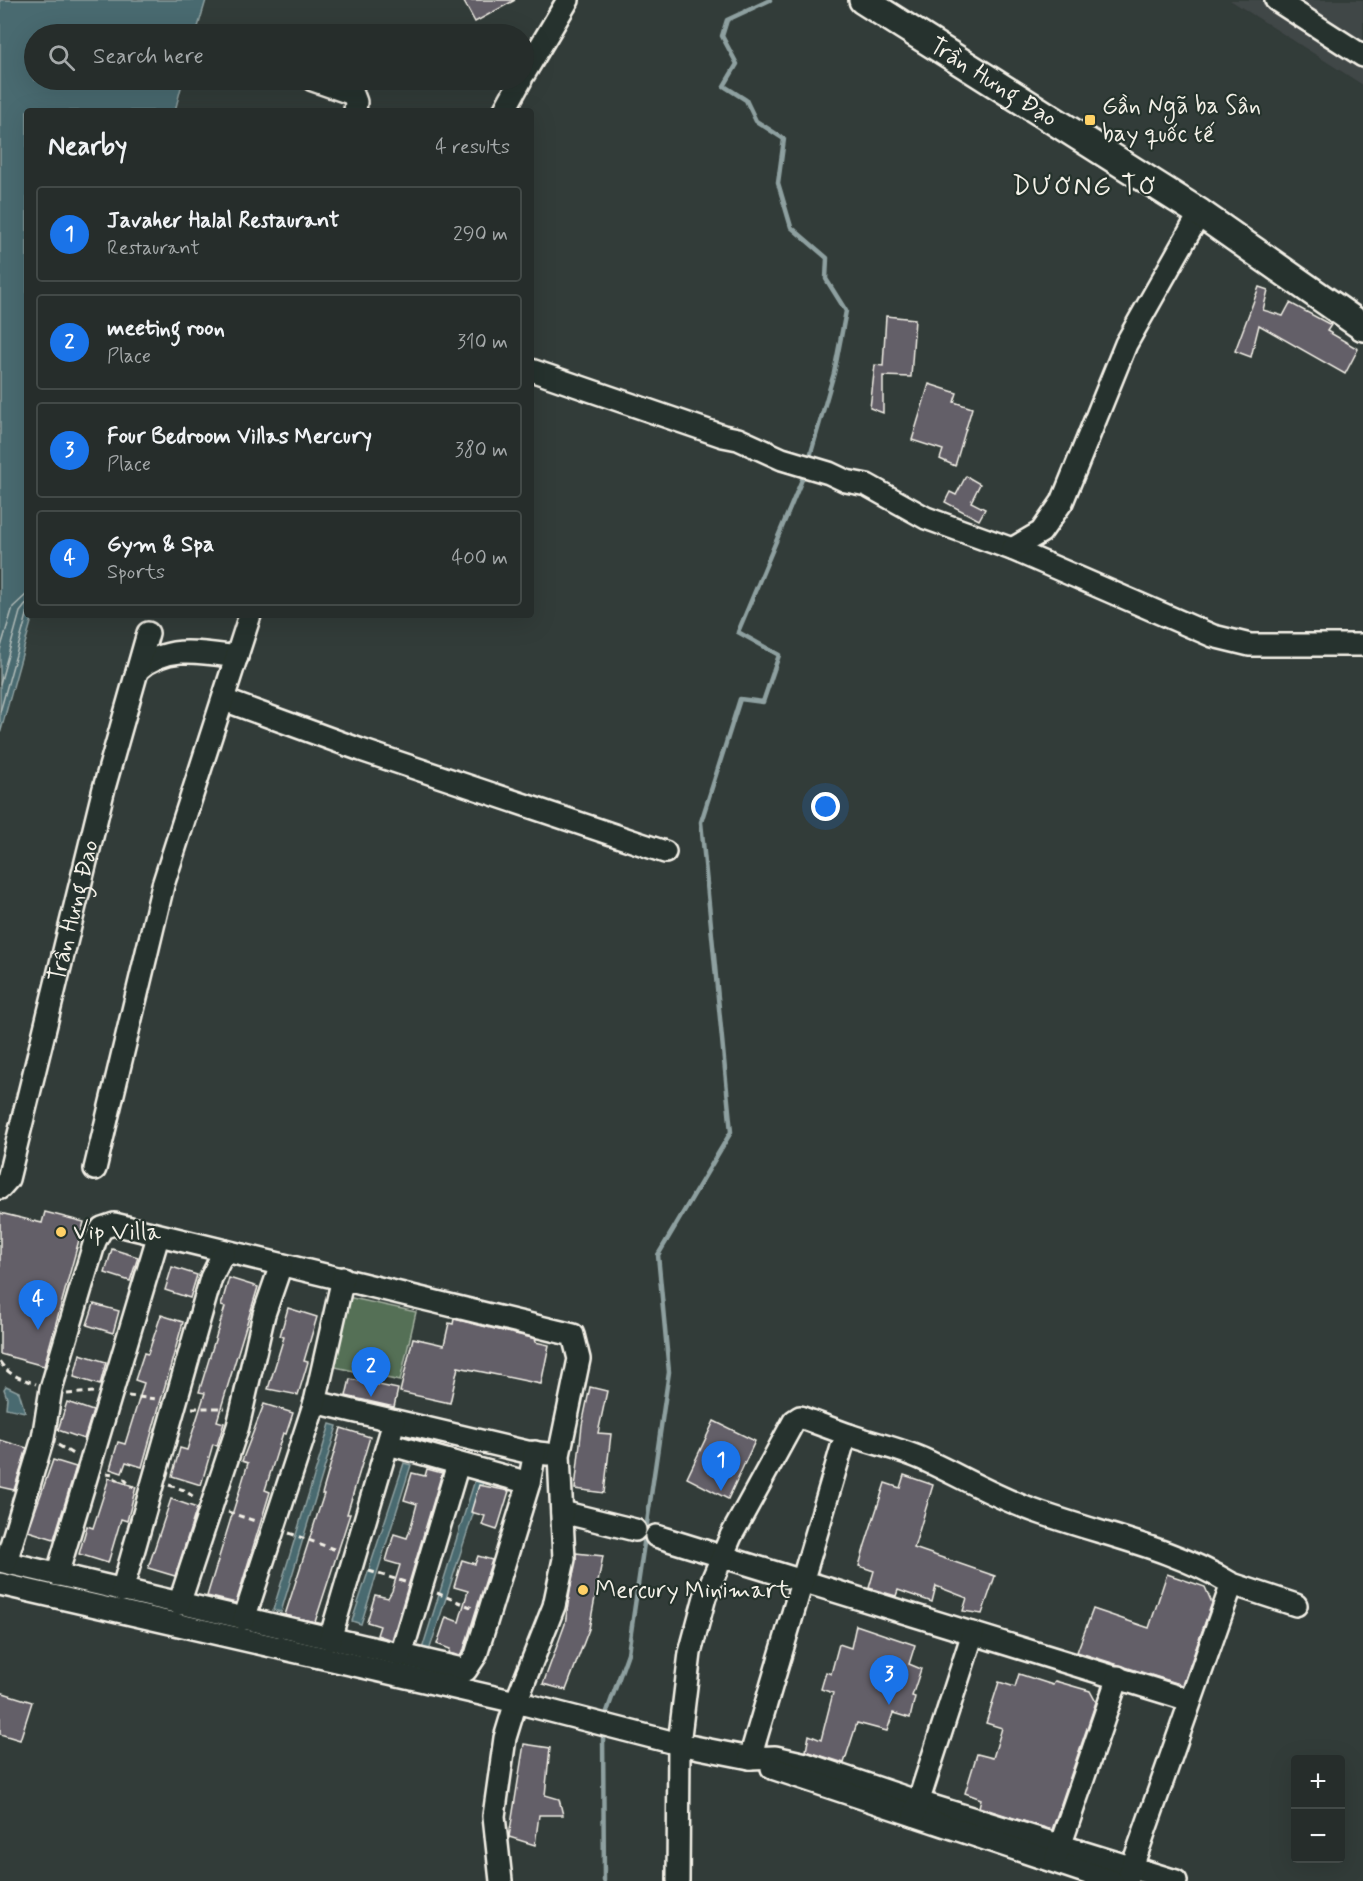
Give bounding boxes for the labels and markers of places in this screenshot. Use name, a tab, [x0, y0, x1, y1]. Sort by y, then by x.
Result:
place label: Gần Ngã ba Sân bay quốc tế	[1102, 91, 1261, 150]
marker: Gần Ngã ba Sân bay quốc tế	[1083, 113, 1097, 127]
place label: Vip Villa	[73, 1217, 162, 1248]
marker: Vip Villa	[54, 1225, 68, 1239]
pin: 4	[18, 1280, 57, 1330]
pin: 2	[352, 1348, 391, 1397]
pin: 1	[702, 1442, 740, 1491]
place label: Mercury Minimart	[595, 1575, 790, 1606]
marker: Mercury Minimart	[576, 1583, 590, 1597]
pin: 3	[870, 1656, 908, 1705]

